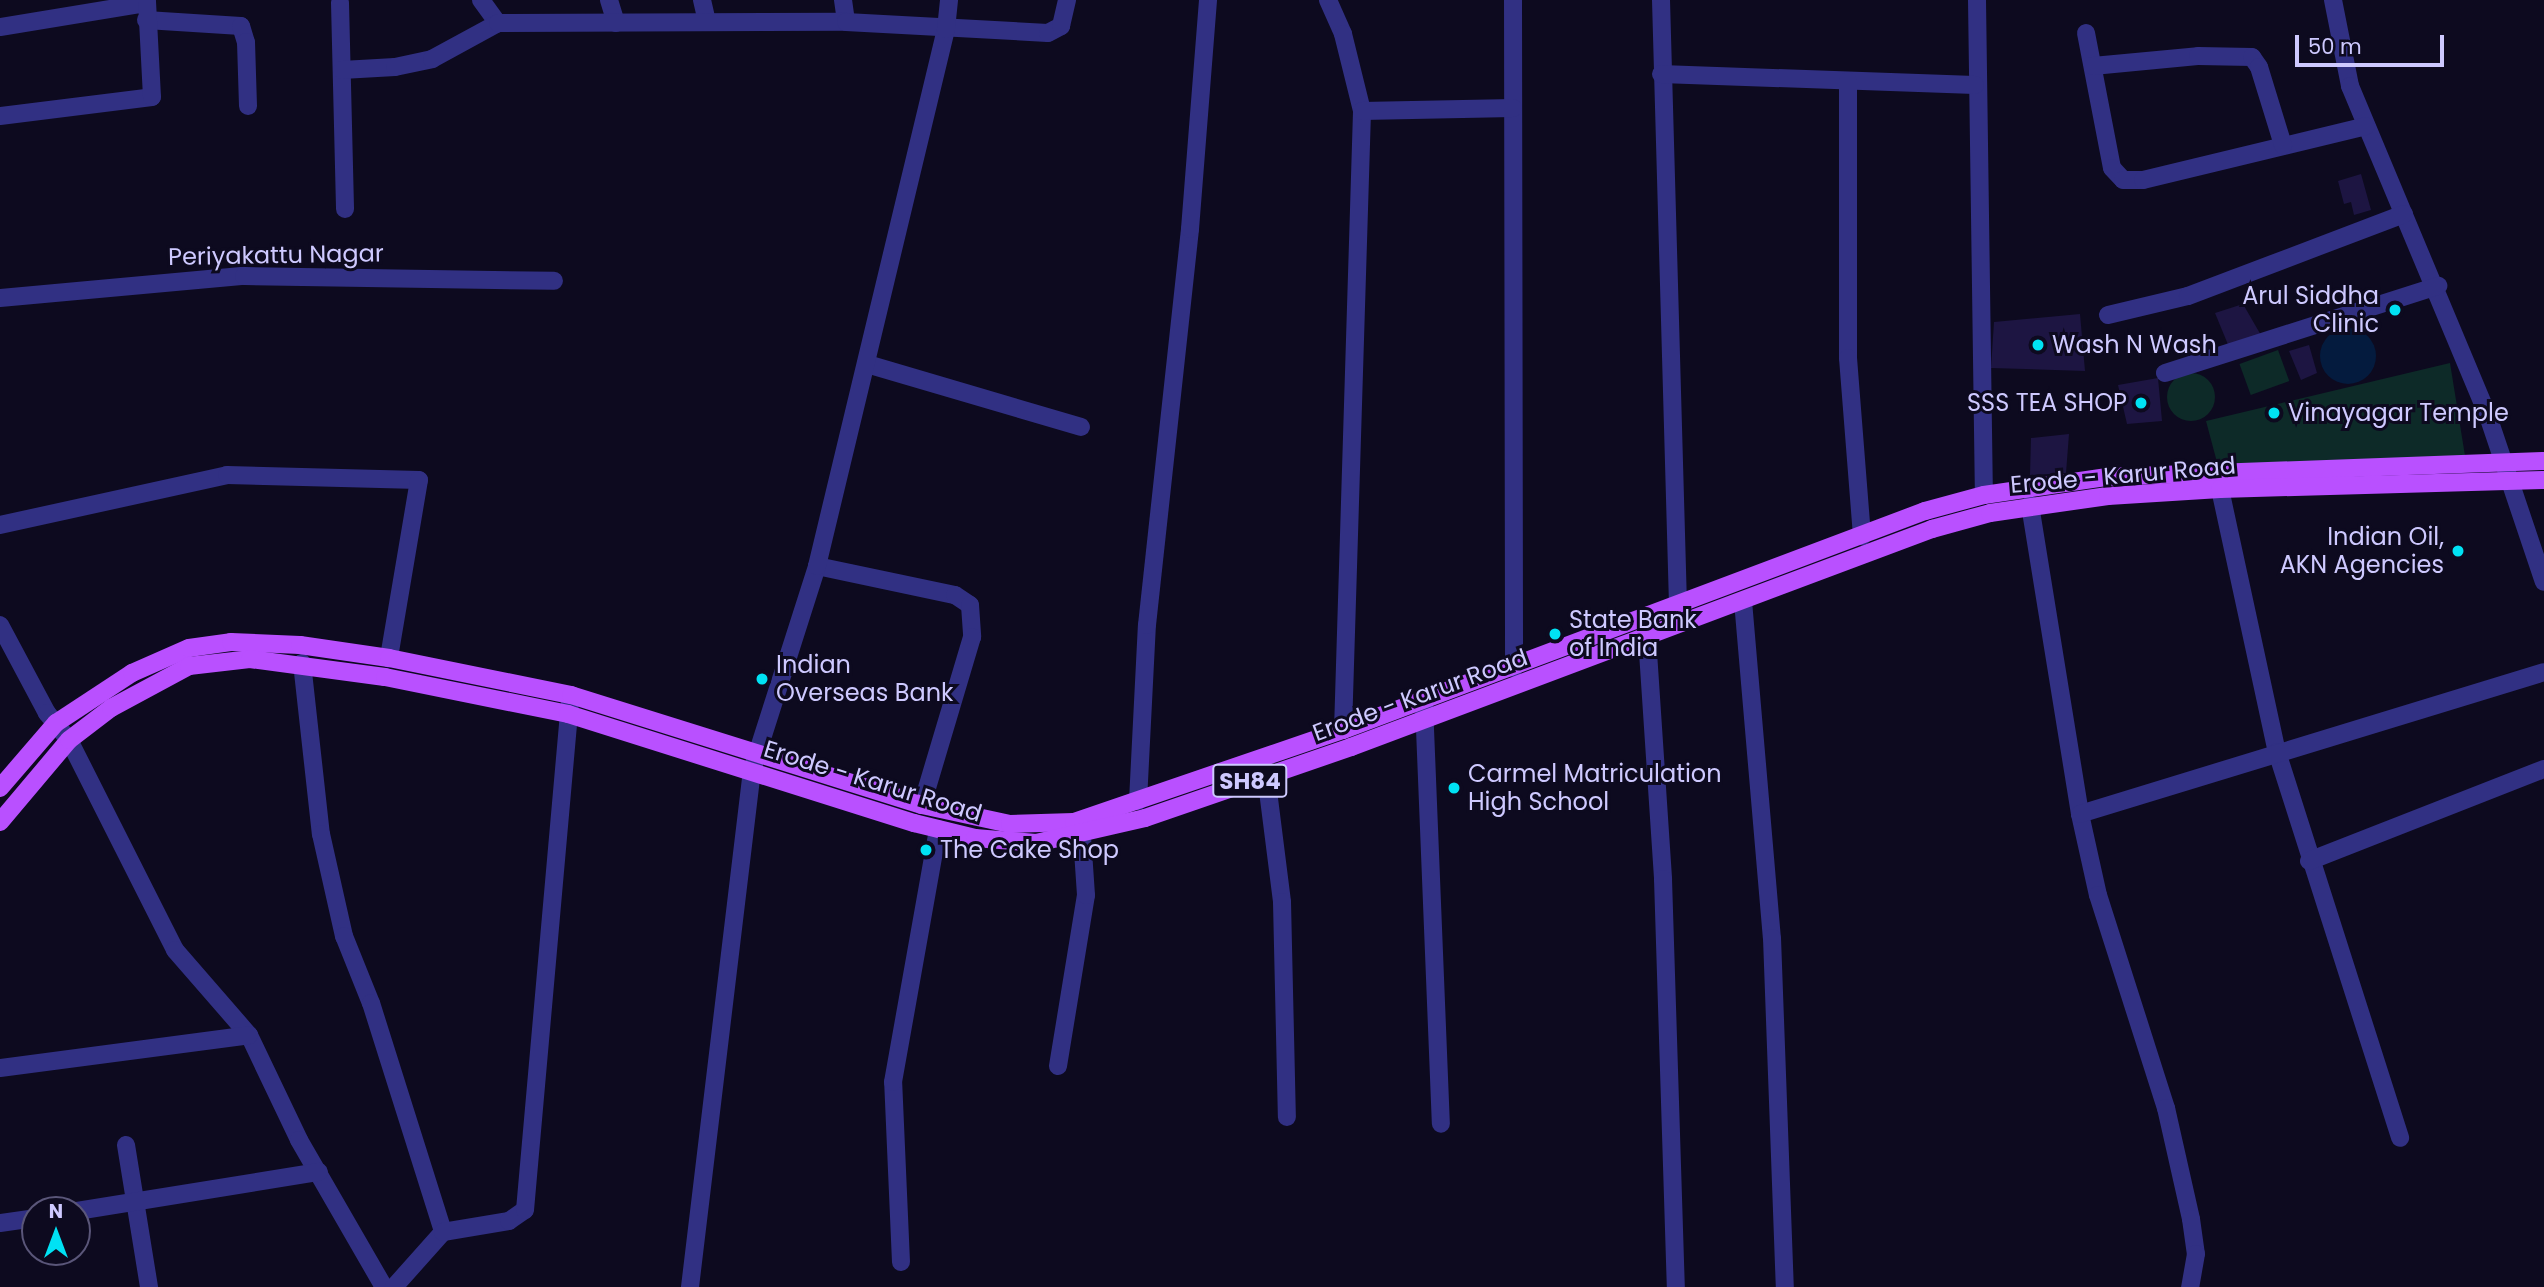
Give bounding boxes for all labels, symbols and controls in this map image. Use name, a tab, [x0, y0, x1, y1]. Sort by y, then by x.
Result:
scale bar	[2299, 21, 2448, 65]
text: 50 m	[2308, 32, 2362, 61]
street label: Periyakattu Nagar	[168, 239, 384, 271]
place label: Arul Siddha Clinic	[2242, 282, 2379, 338]
marker: Arul Siddha Clinic	[2385, 300, 2405, 320]
place label: Wash N Wash	[2052, 331, 2217, 359]
marker: Wash N Wash	[2030, 337, 2046, 353]
place label: SSS TEA SHOP	[1967, 389, 2127, 417]
marker: SSS TEA SHOP	[2133, 395, 2149, 411]
place label: Vinayagar Temple	[2288, 399, 2509, 427]
marker: Vinayagar Temple	[2266, 405, 2282, 421]
street label: Erode - Karur Road	[2009, 451, 2237, 499]
place label: Indian Oil, AKN Agencies	[2280, 523, 2444, 579]
marker: Indian Oil, AKN Agencies	[2450, 543, 2466, 559]
place label: State Bank of India	[1569, 606, 1697, 662]
marker: State Bank of India	[1547, 626, 1563, 642]
street label: Erode - Karur Road	[1309, 643, 1531, 747]
place label: Indian Overseas Bank	[776, 651, 953, 707]
marker: Indian Overseas Bank	[754, 671, 770, 687]
street label: Erode - Karur Road	[761, 734, 985, 828]
place label: Carmel Matriculation High School	[1468, 760, 1722, 816]
road number: SH84	[1212, 762, 1288, 800]
marker: Carmel Matriculation High School	[1446, 780, 1462, 796]
place label: The Cake Shop	[940, 836, 1119, 864]
marker: The Cake Shop	[918, 842, 934, 858]
north arrow	[21, 1196, 91, 1266]
text: N	[49, 1198, 63, 1225]

